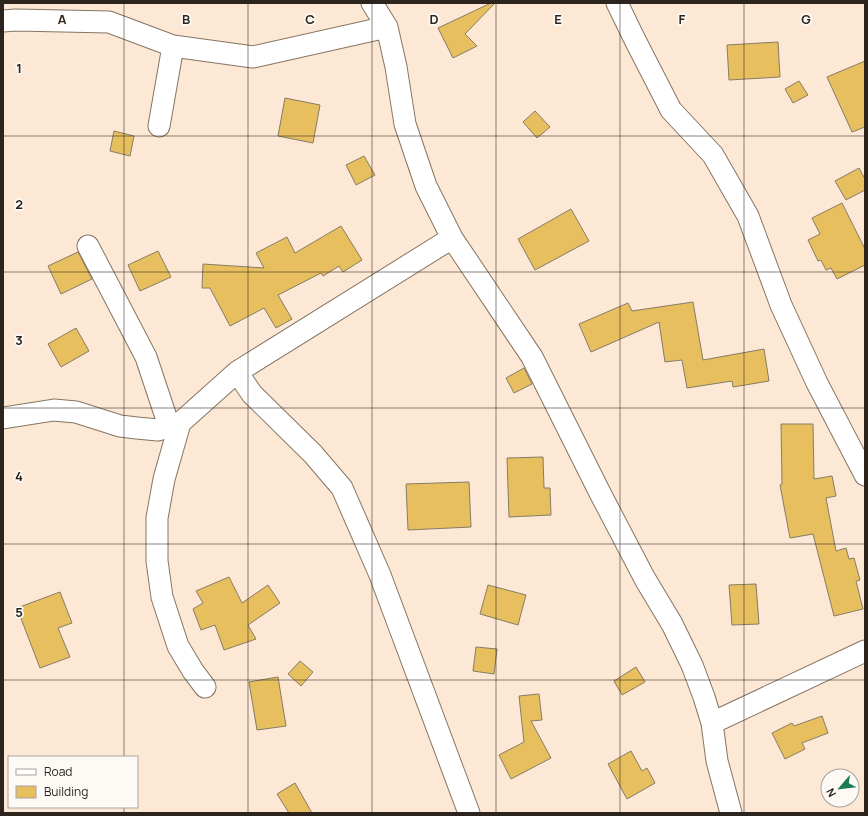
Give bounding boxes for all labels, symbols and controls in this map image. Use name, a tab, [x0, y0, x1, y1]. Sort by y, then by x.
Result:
text: A	[58, 10, 67, 28]
text: B	[182, 10, 190, 28]
text: C	[305, 10, 315, 28]
text: D	[429, 10, 439, 28]
text: E	[554, 10, 562, 28]
text: F	[679, 10, 686, 28]
text: G	[801, 10, 811, 28]
text: 1	[16, 59, 22, 77]
text: 2	[15, 195, 23, 213]
text: 3	[15, 331, 23, 349]
text: 4	[15, 467, 23, 485]
text: 5	[15, 603, 23, 621]
legend	[8, 756, 138, 808]
text: Road	[44, 763, 72, 780]
north arrow	[820, 768, 860, 808]
text: Building	[44, 783, 88, 800]
text: N	[822, 786, 839, 800]

